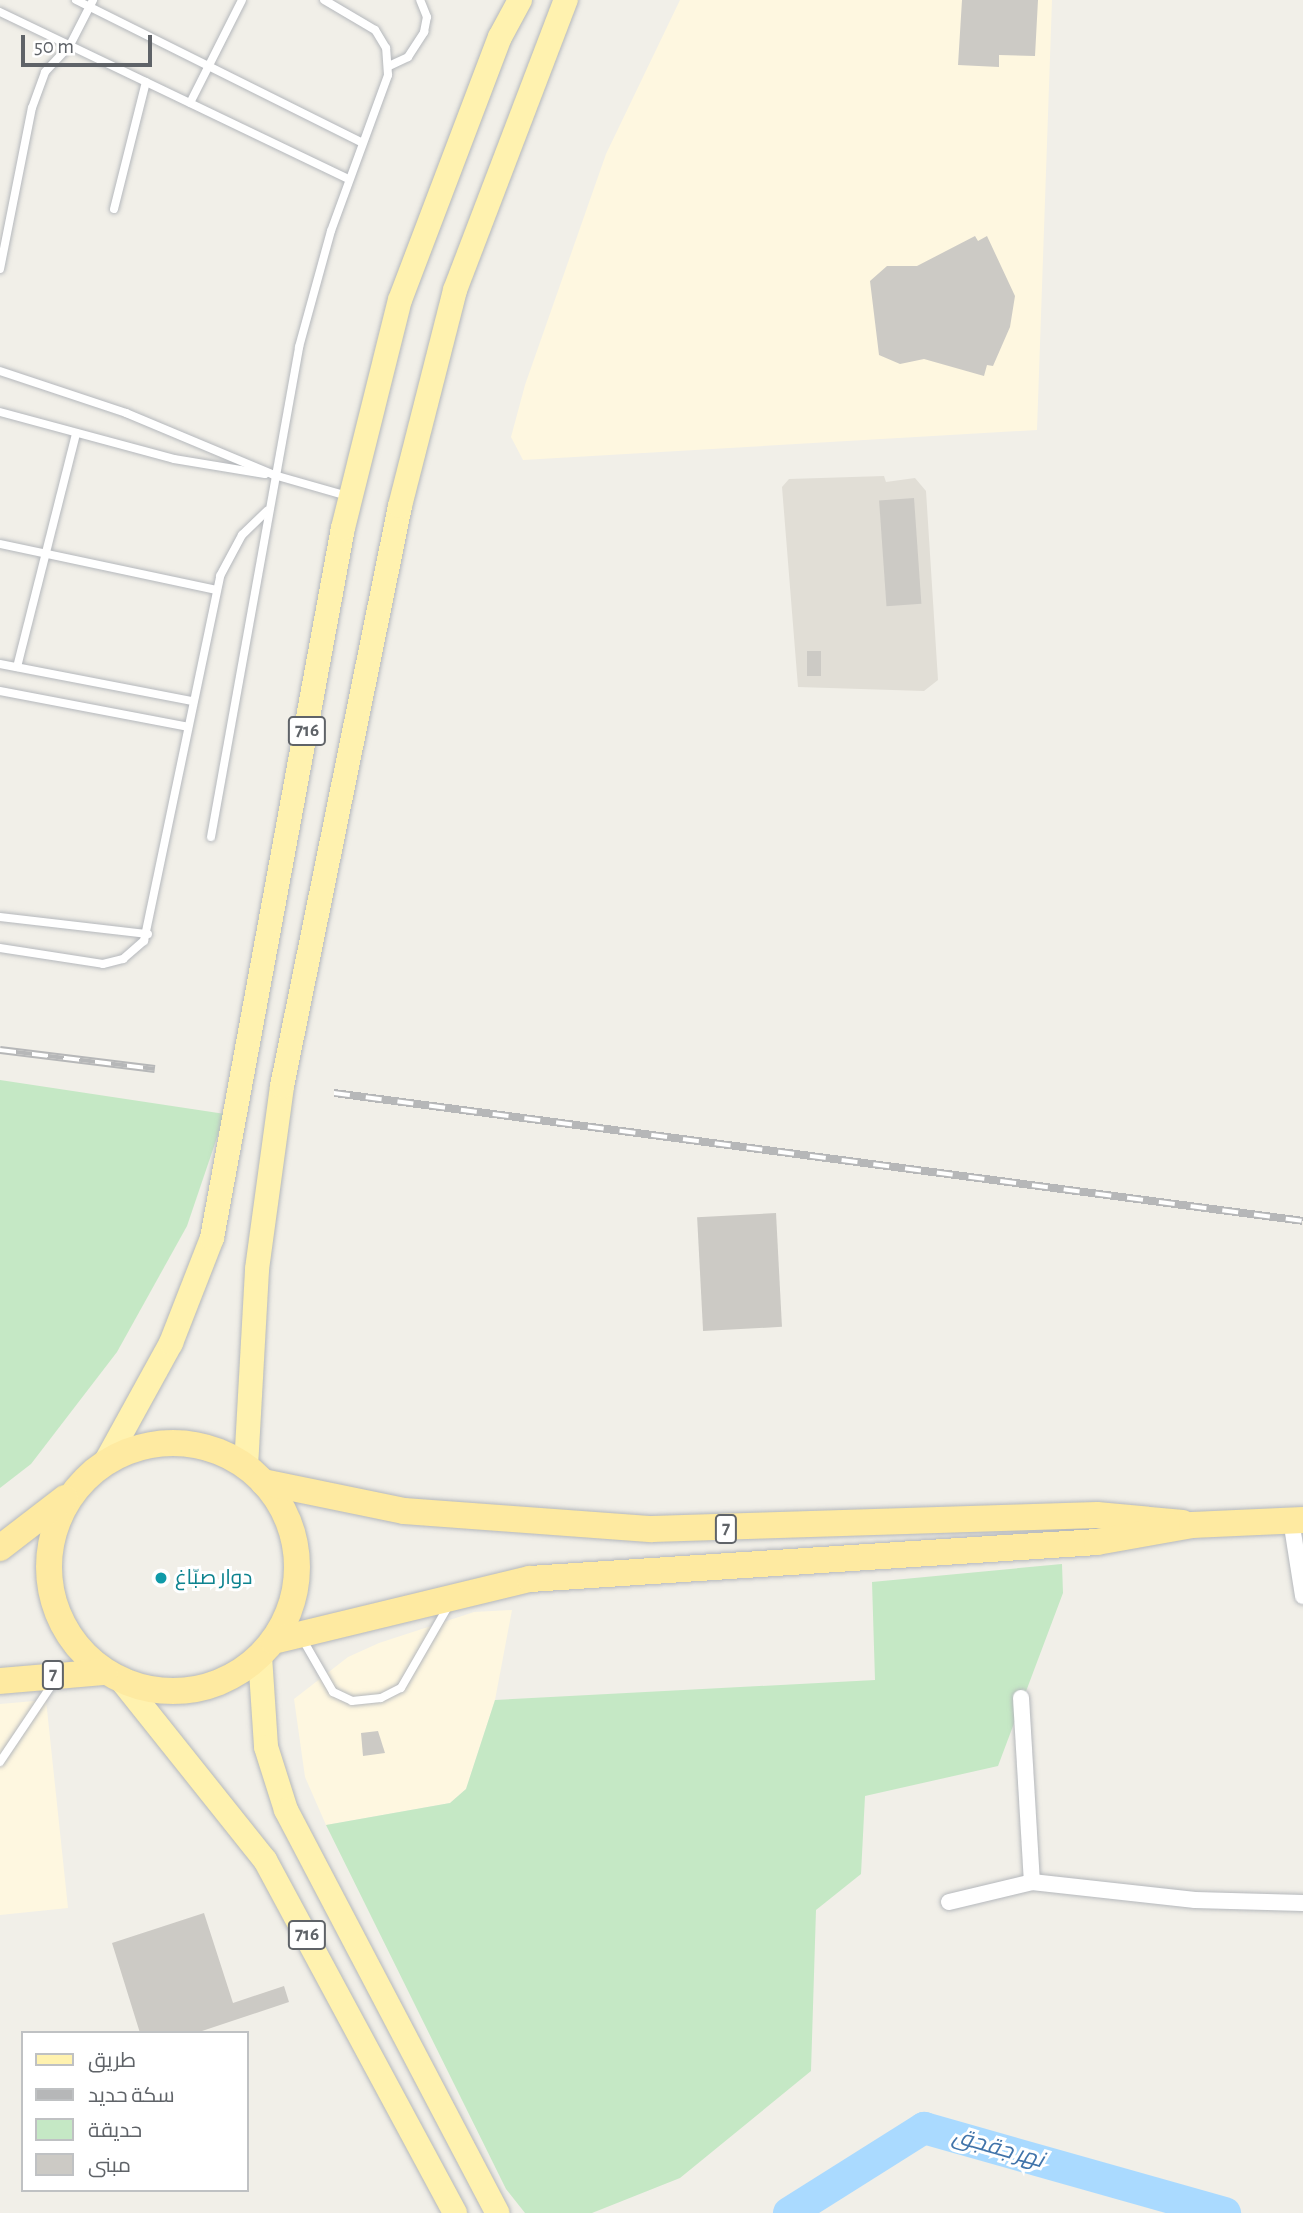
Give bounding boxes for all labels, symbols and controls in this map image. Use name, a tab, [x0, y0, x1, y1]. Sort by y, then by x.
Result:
scale bar	[24, 21, 156, 65]
text: 50 m	[34, 36, 74, 57]
road number: 716	[288, 716, 326, 746]
road number: 7	[714, 1513, 738, 1544]
place label: دوار صبّاغ	[175, 1565, 252, 1591]
marker: دوار صبّاغ	[153, 1570, 169, 1586]
road number: 7	[41, 1660, 65, 1690]
road number: 716	[288, 1920, 326, 1951]
legend	[21, 2031, 248, 2192]
text: طريق	[88, 2050, 136, 2071]
text: سكة حديد	[88, 2085, 175, 2106]
text: حديقة	[88, 2120, 142, 2141]
water label: نهر جقجق	[949, 2123, 1047, 2175]
text: مبنى	[88, 2155, 131, 2176]

